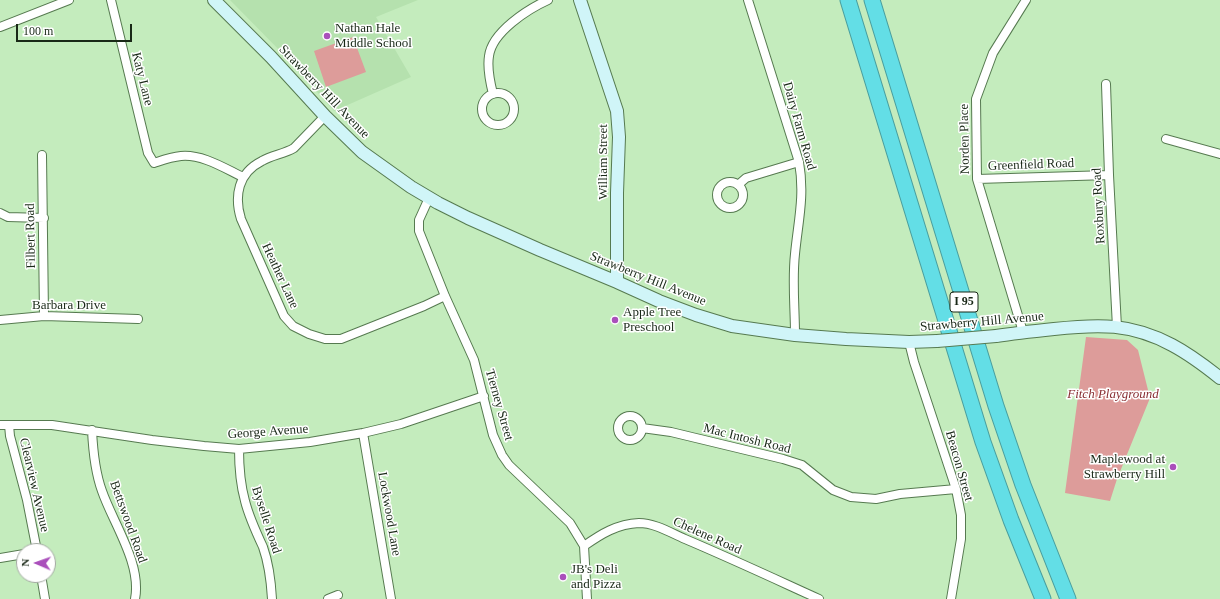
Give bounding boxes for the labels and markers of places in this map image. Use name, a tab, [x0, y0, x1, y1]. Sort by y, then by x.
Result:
place label: Nathan Hale Middle School	[335, 21, 412, 52]
marker: Nathan Hale Middle School	[322, 31, 332, 41]
place label: Apple Tree Preschool	[623, 305, 681, 336]
marker: Apple Tree Preschool	[610, 315, 620, 325]
place label: Maplewood at Strawberry Hill	[1084, 452, 1165, 483]
marker: Maplewood at Strawberry Hill	[1168, 462, 1178, 472]
place label: JB's Deli and Pizza	[571, 562, 621, 593]
marker: JB's Deli and Pizza	[558, 572, 568, 582]

